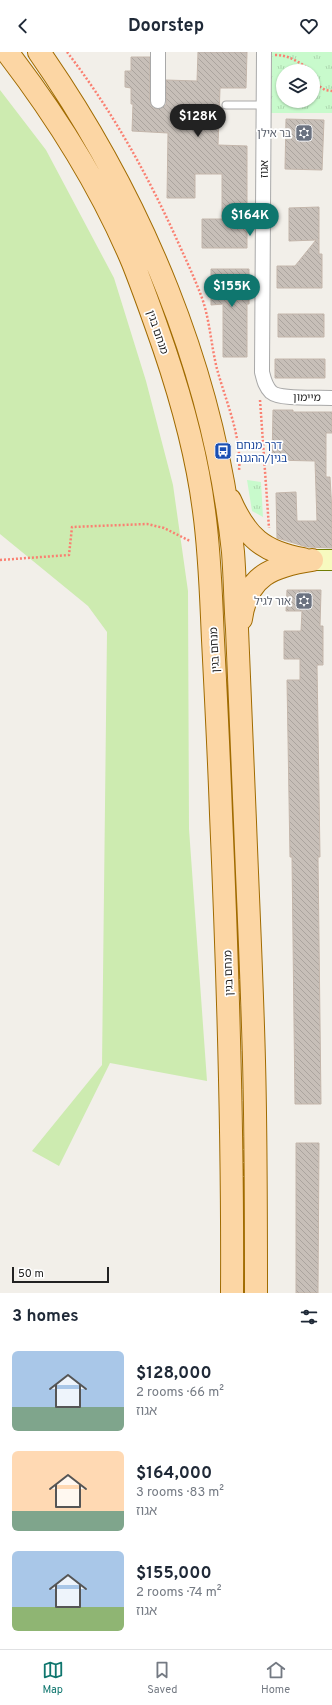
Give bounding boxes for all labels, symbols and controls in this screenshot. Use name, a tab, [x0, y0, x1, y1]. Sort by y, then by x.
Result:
icon: back	[12, 15, 34, 37]
text: Doorstep	[128, 15, 204, 38]
icon: heart	[298, 15, 320, 37]
map controls	[276, 64, 320, 108]
button: layers	[276, 64, 320, 108]
pin: $128K	[170, 104, 226, 138]
text: $128K	[179, 109, 217, 125]
synagogue icon: בר אילן	[294, 123, 314, 143]
place label: בר אילן	[257, 127, 291, 141]
street label: אגוז	[258, 160, 272, 178]
pin: $164K	[222, 203, 278, 237]
text: $164K	[231, 208, 269, 224]
pin: $155K	[204, 274, 260, 308]
text: $155K	[213, 279, 251, 295]
street label: מנחם בגין	[143, 308, 171, 356]
street label: מיימון	[293, 391, 321, 405]
place label: דרך מנחם בגין/ההגנה	[236, 439, 287, 466]
bus stop icon: דרך מנחם בגין/ההגנה	[213, 441, 233, 461]
synagogue icon: אור לגיל	[294, 591, 314, 611]
place label: אור לגיל	[254, 595, 291, 609]
street label: מנחם בגין	[207, 627, 223, 673]
street label: מנחם בגין	[221, 950, 237, 996]
scale bar	[12, 1265, 109, 1284]
text: 50 m	[18, 1267, 44, 1281]
text: 3 homes	[12, 1306, 79, 1328]
icon: filters	[298, 1306, 320, 1328]
text: $128,000	[136, 1363, 212, 1385]
icon: home	[44, 1367, 92, 1415]
text: 2 rooms · 66 m²	[136, 1385, 224, 1401]
text: אגוז	[136, 1404, 157, 1420]
text: $164,000	[136, 1463, 212, 1485]
icon: home	[44, 1467, 92, 1515]
text: 3 rooms · 83 m²	[136, 1485, 224, 1501]
text: אגוז	[136, 1504, 157, 1520]
text: $155,000	[136, 1563, 212, 1585]
icon: home	[44, 1567, 92, 1615]
text: 2 rooms · 74 m²	[136, 1585, 221, 1601]
text: אגוז	[136, 1604, 157, 1620]
tab: Map	[42, 1659, 64, 1697]
tab: Saved	[147, 1659, 178, 1697]
tab: Home	[261, 1659, 290, 1697]

